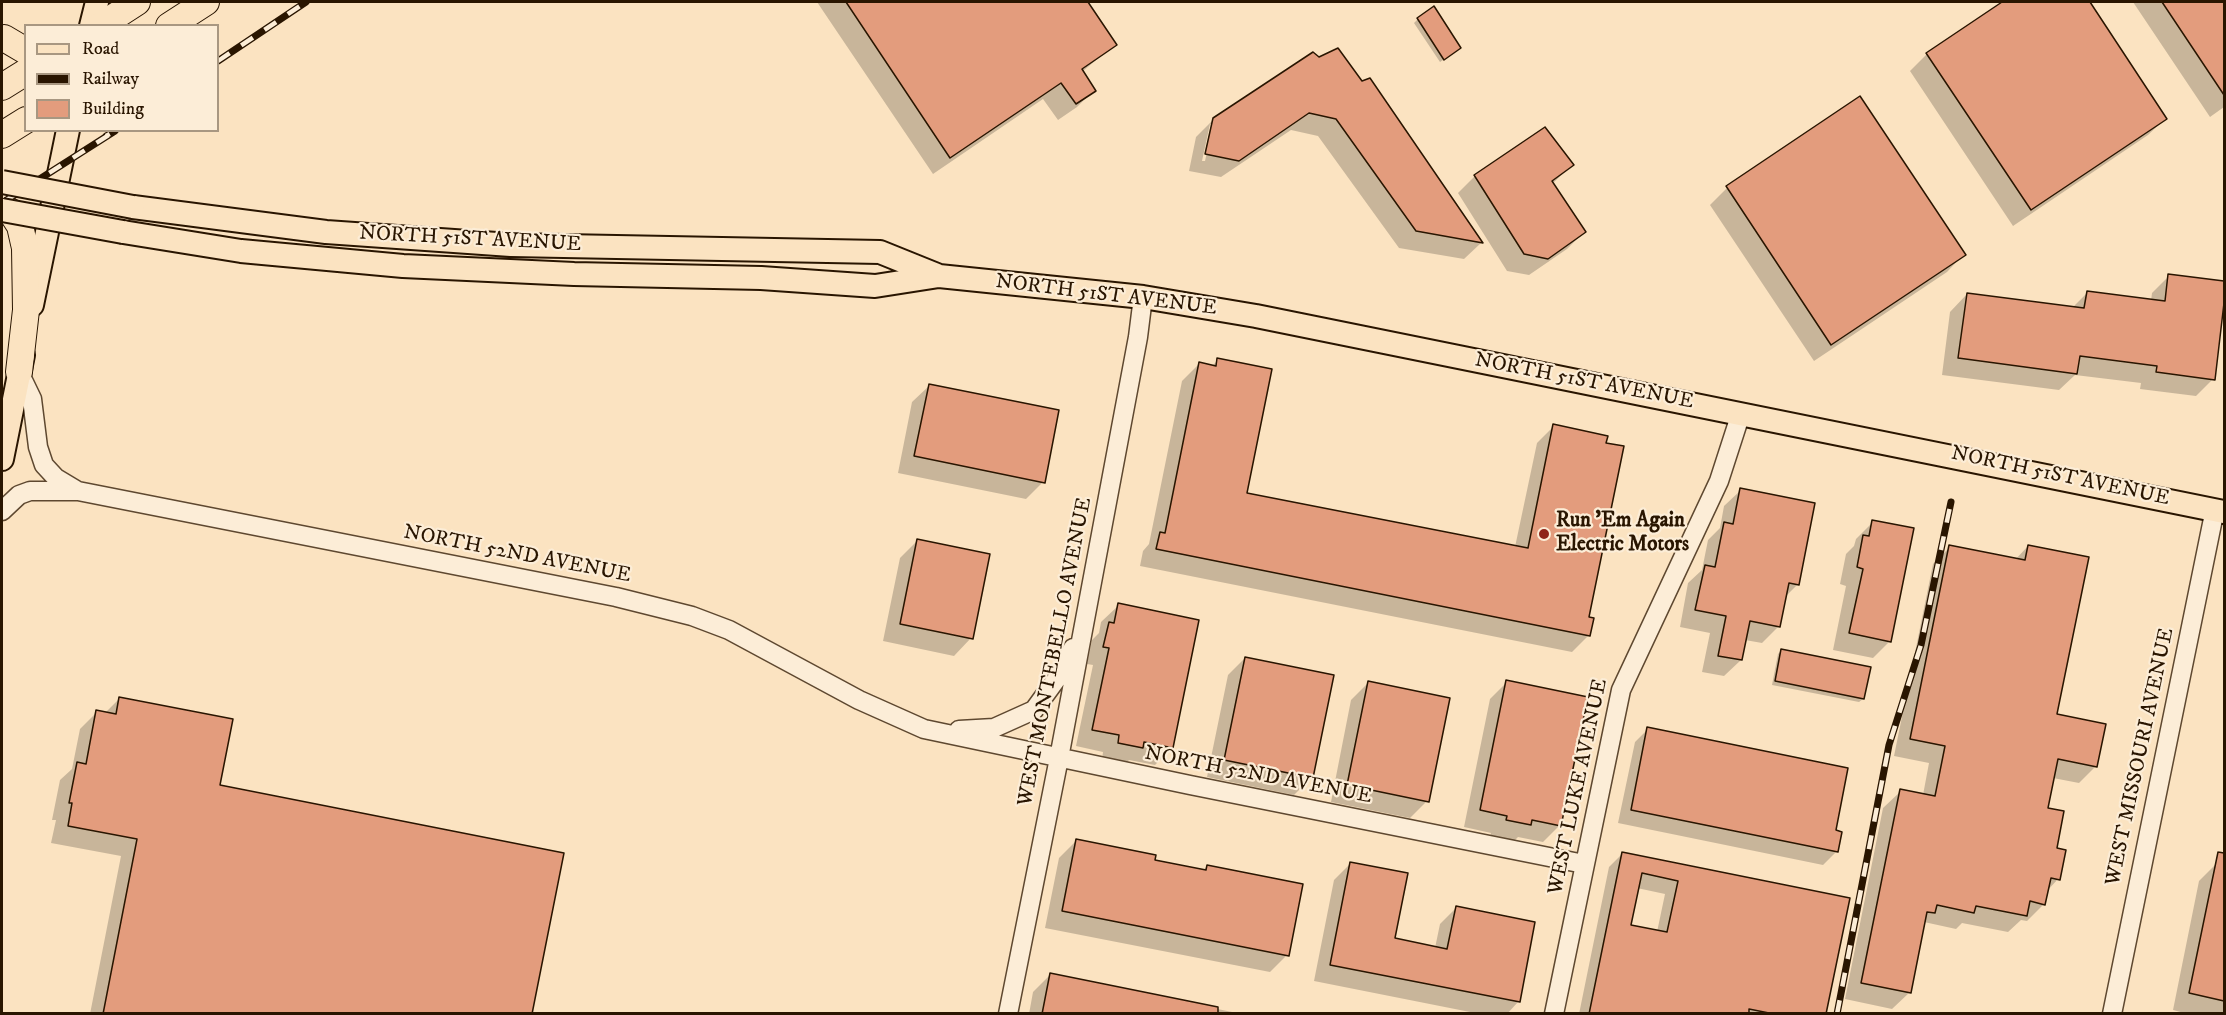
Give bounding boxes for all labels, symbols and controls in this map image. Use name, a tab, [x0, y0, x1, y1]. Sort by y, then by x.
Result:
legend	[24, 24, 219, 132]
text: Road	[82, 38, 119, 60]
text: Railway	[82, 68, 139, 90]
text: Building	[82, 98, 144, 120]
street label: NORTH 51ST AVENUE	[358, 222, 582, 258]
street label: NORTH 51ST AVENUE	[994, 270, 1218, 322]
street label: NORTH 51ST AVENUE	[1472, 348, 1696, 416]
street label: NORTH 51ST AVENUE	[1949, 442, 2171, 512]
street label: WEST MONTEBELLO AVENUE	[1014, 495, 1098, 809]
place label: Run 'Em Again Electric Motors	[1556, 509, 1689, 559]
street label: NORTH 52ND AVENUE	[401, 521, 633, 589]
marker: Run 'Em Again Electric Motors	[1537, 527, 1551, 541]
street label: WEST MISSOURI AVENUE	[2101, 626, 2181, 888]
street label: WEST LUKE AVENUE	[1544, 677, 1614, 897]
street label: NORTH 52ND AVENUE	[1142, 742, 1374, 810]

